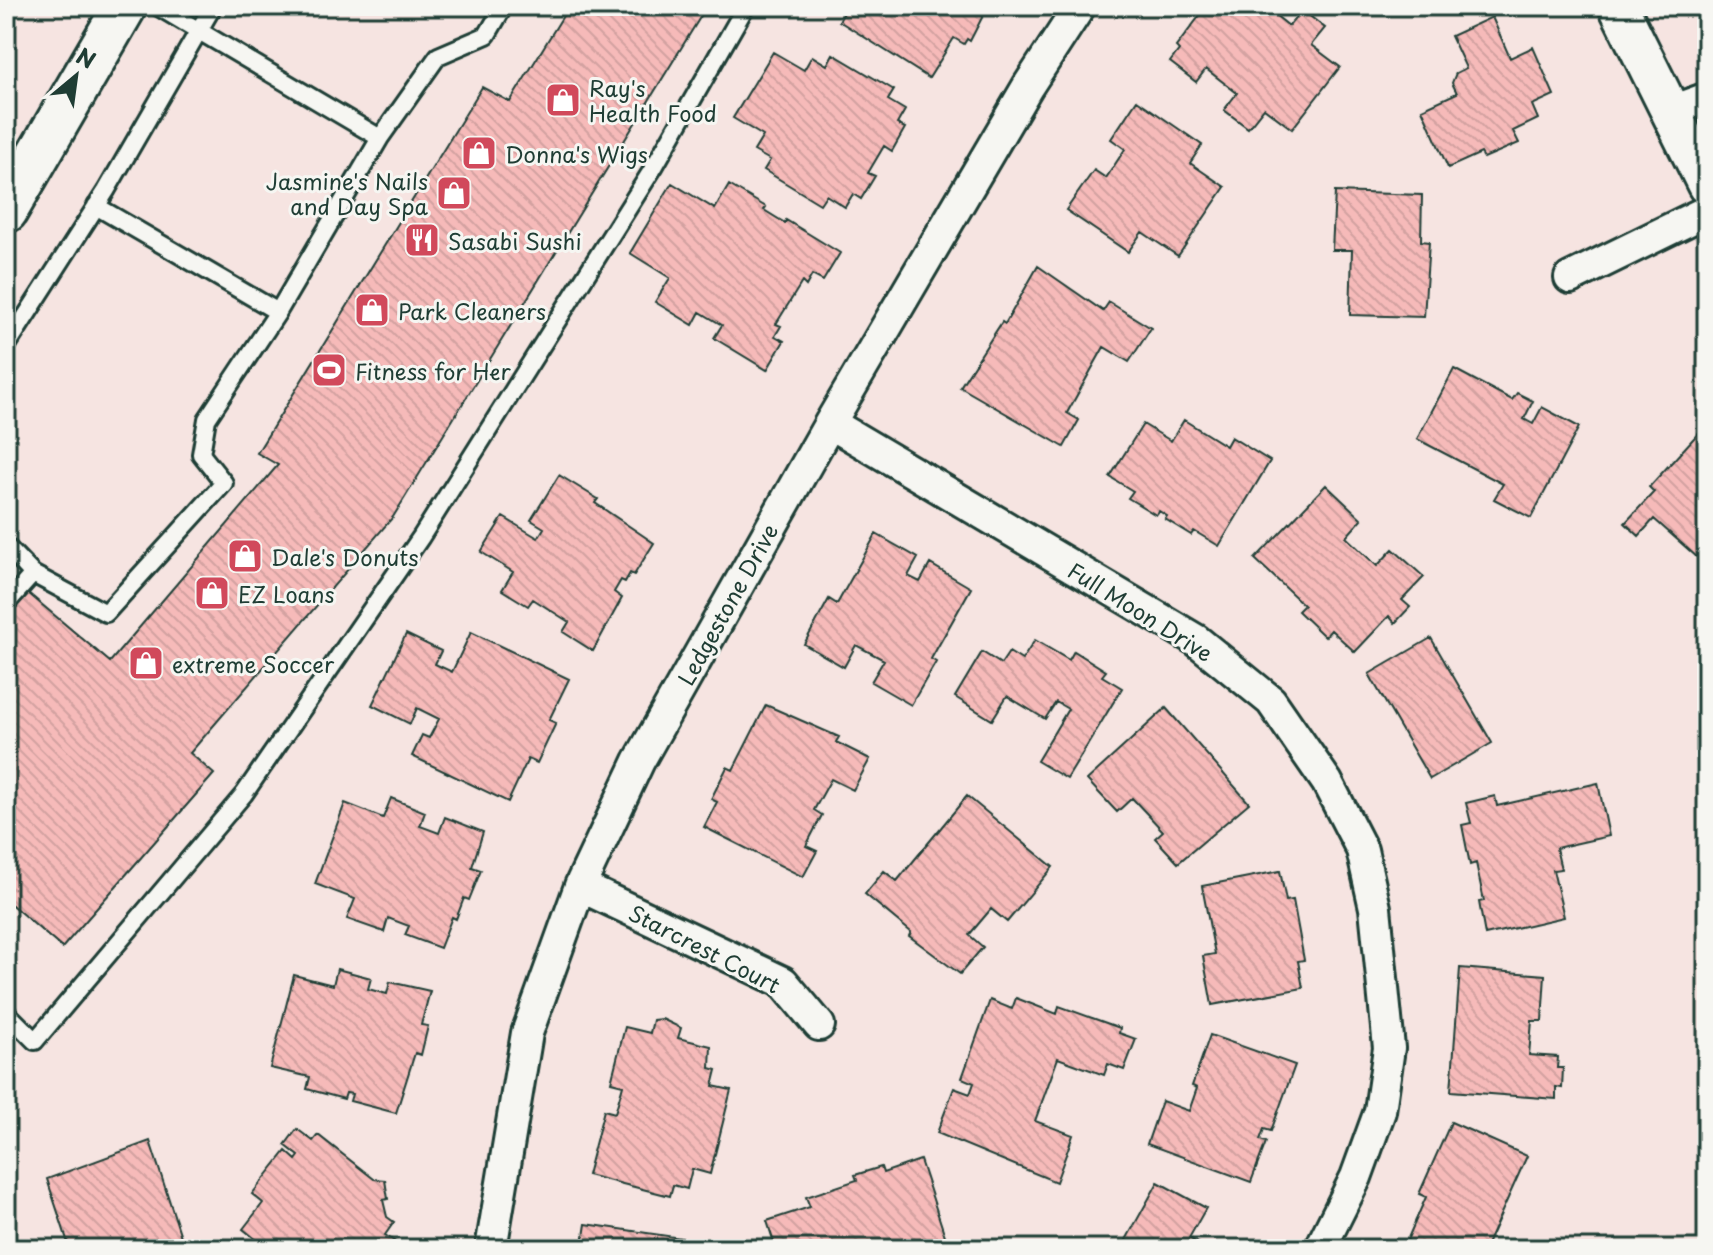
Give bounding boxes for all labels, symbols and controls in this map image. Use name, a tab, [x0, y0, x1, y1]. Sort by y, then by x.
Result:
north arrow	[36, 36, 116, 116]
text: N	[71, 39, 102, 76]
place label: Ray's Health Food	[589, 71, 717, 129]
shop icon: Ray's Health Food	[544, 81, 582, 119]
shop icon: Donna's Wigs	[460, 134, 498, 172]
place label: Donna's Wigs	[505, 137, 648, 170]
place label: Jasmine's Nails and Day Spa	[266, 164, 429, 222]
shop icon: Jasmine's Nails and Day Spa	[435, 174, 473, 212]
restaurant icon: Sasabi Sushi	[403, 221, 441, 259]
place label: Sasabi Sushi	[448, 224, 582, 257]
shop icon: Park Cleaners	[353, 291, 391, 329]
place label: Park Cleaners	[398, 294, 546, 327]
sports icon: Fitness for Her	[310, 351, 348, 389]
place label: Fitness for Her	[355, 354, 511, 387]
street label: Ledgestone Drive	[669, 517, 785, 691]
shop icon: Dale's Donuts	[226, 537, 264, 575]
place label: Dale's Donuts	[271, 540, 419, 573]
street label: Full Moon Drive	[1062, 553, 1220, 669]
shop icon: EZ Loans	[193, 574, 231, 612]
place label: EZ Loans	[238, 577, 335, 610]
shop icon: extreme Soccer	[127, 644, 165, 682]
place label: extreme Soccer	[172, 647, 335, 680]
street label: Starcrest Court	[623, 896, 787, 1001]

